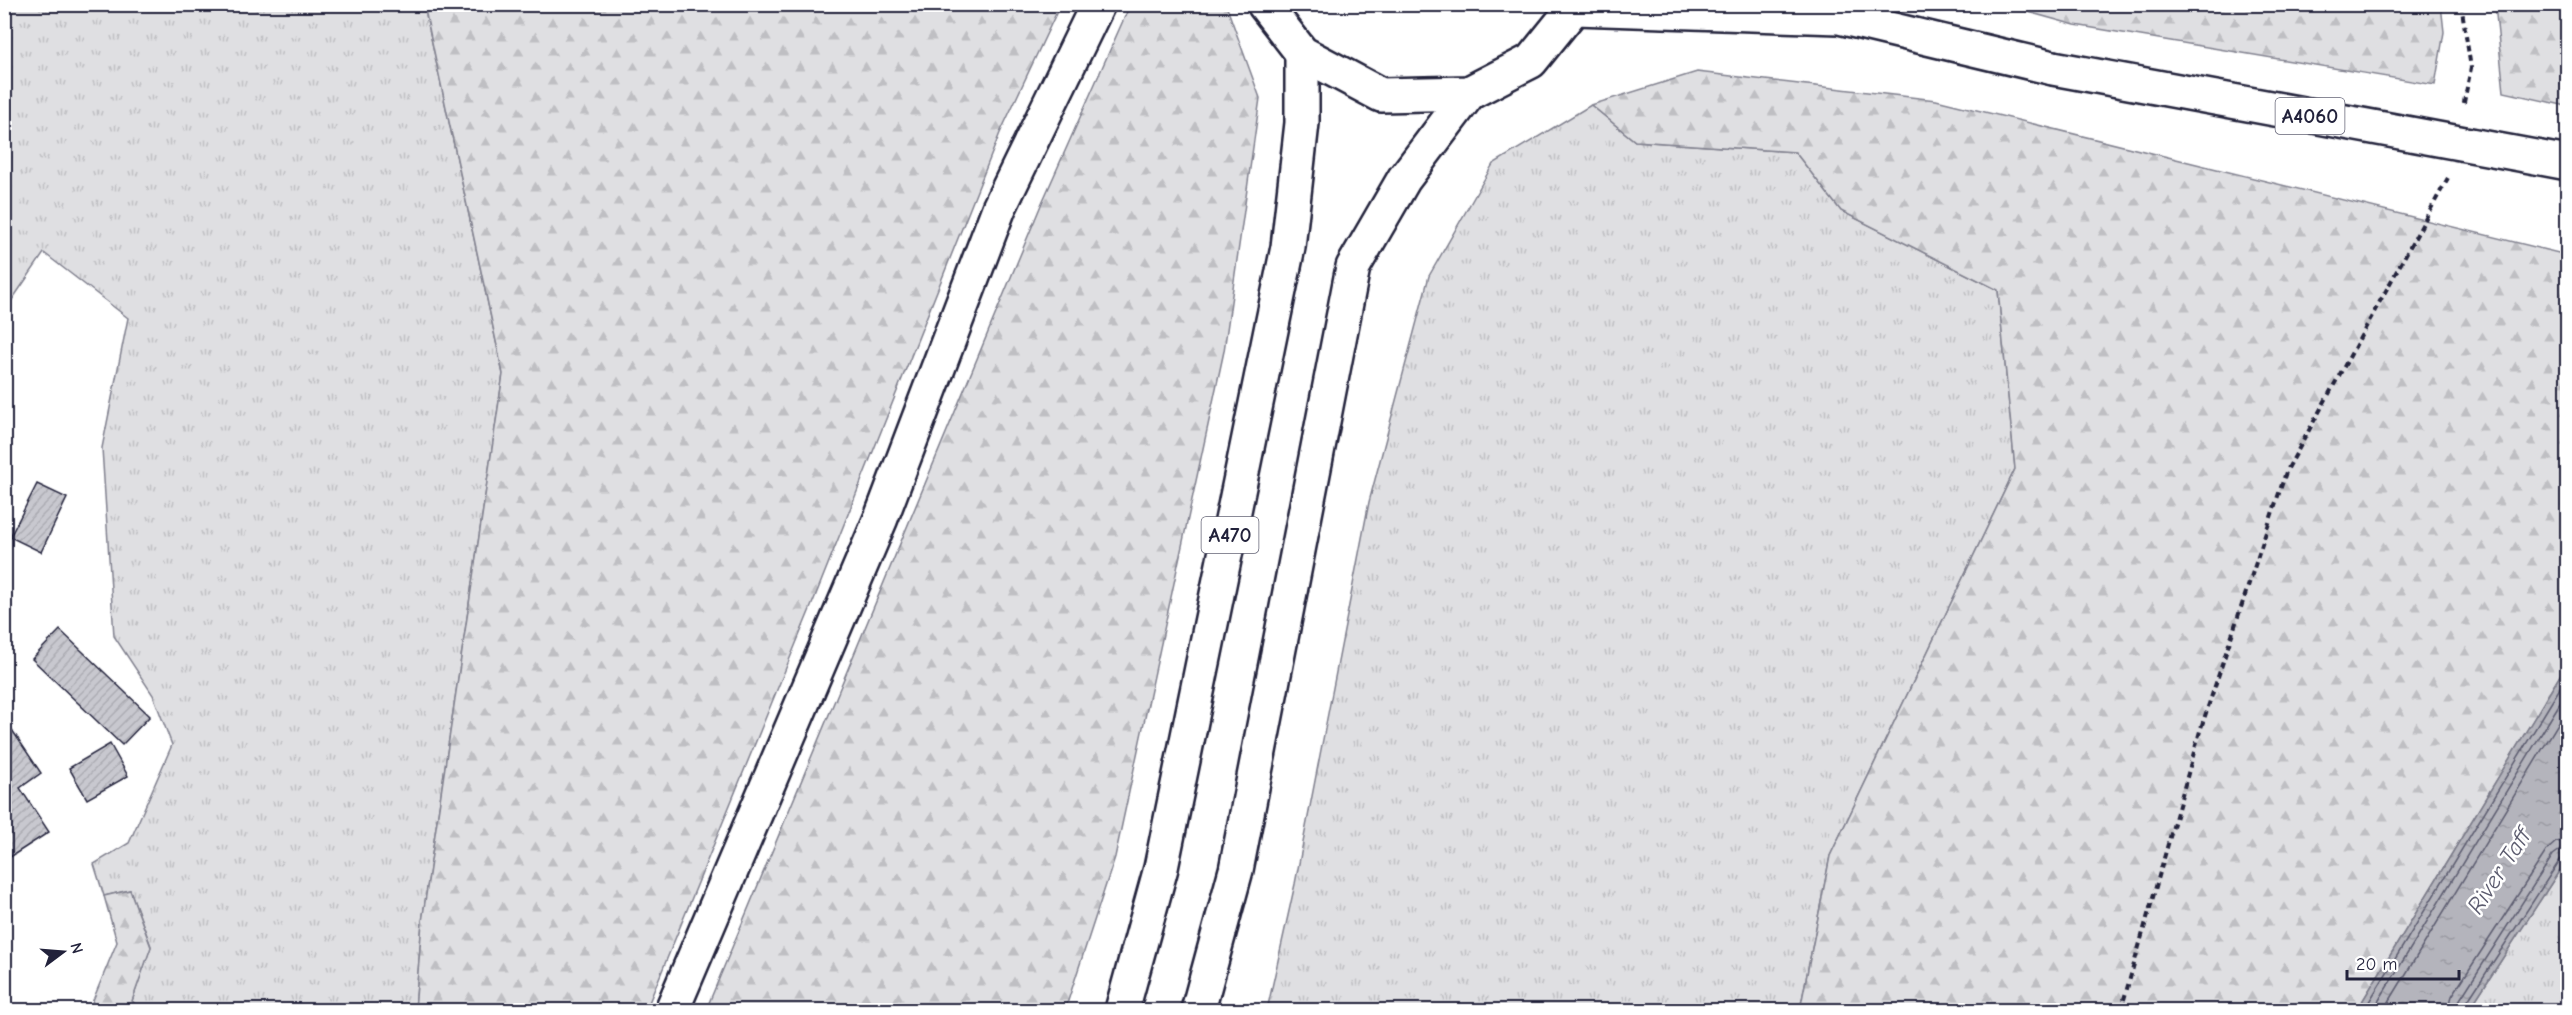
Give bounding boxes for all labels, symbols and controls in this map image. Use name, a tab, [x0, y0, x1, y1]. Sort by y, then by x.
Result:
road number: A4060	[2276, 98, 2344, 134]
road number: A470	[1202, 517, 1258, 553]
water label: River Taff	[2461, 820, 2539, 919]
north arrow	[33, 922, 93, 982]
text: N	[66, 941, 87, 956]
scale bar	[2347, 943, 2460, 981]
text: 20 m	[2356, 954, 2397, 975]

